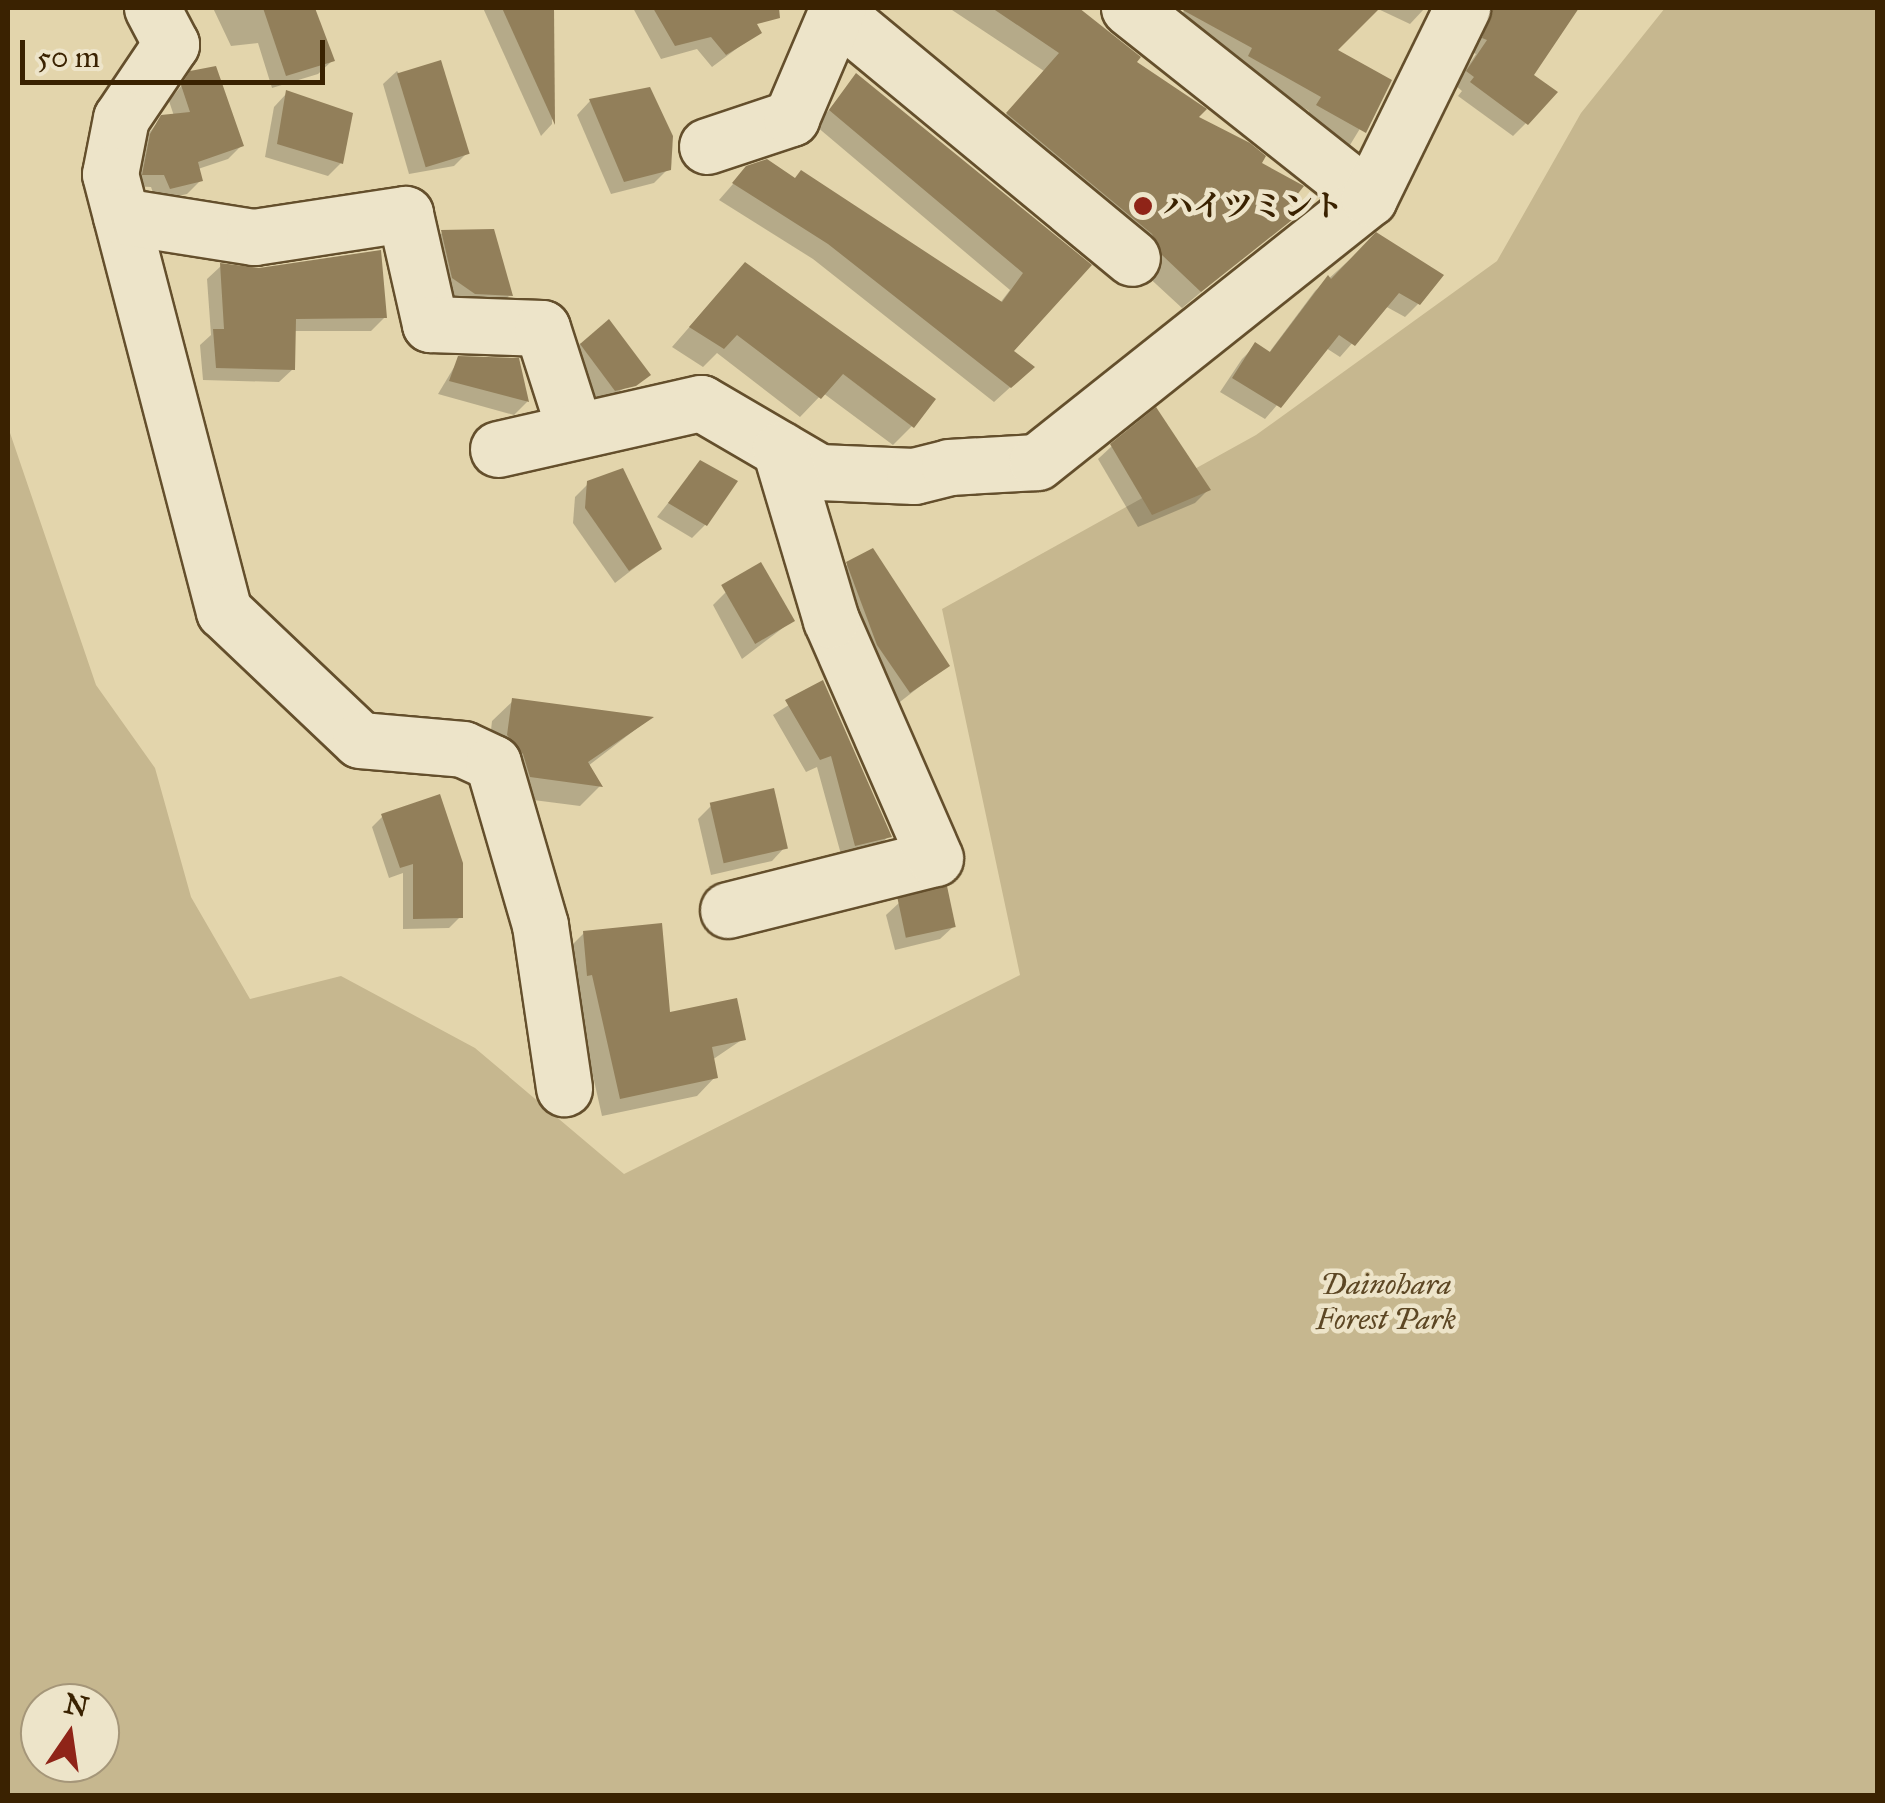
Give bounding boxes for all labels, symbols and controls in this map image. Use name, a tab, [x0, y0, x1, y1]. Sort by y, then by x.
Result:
scale bar	[25, 20, 330, 82]
text: 50 m	[37, 39, 100, 75]
place label: ハイツミント	[1163, 188, 1343, 224]
marker: ハイツミント	[1132, 195, 1154, 217]
park label: Dainohara Forest Park	[1316, 1266, 1456, 1336]
north arrow	[20, 1683, 120, 1783]
text: N	[61, 1686, 92, 1725]

